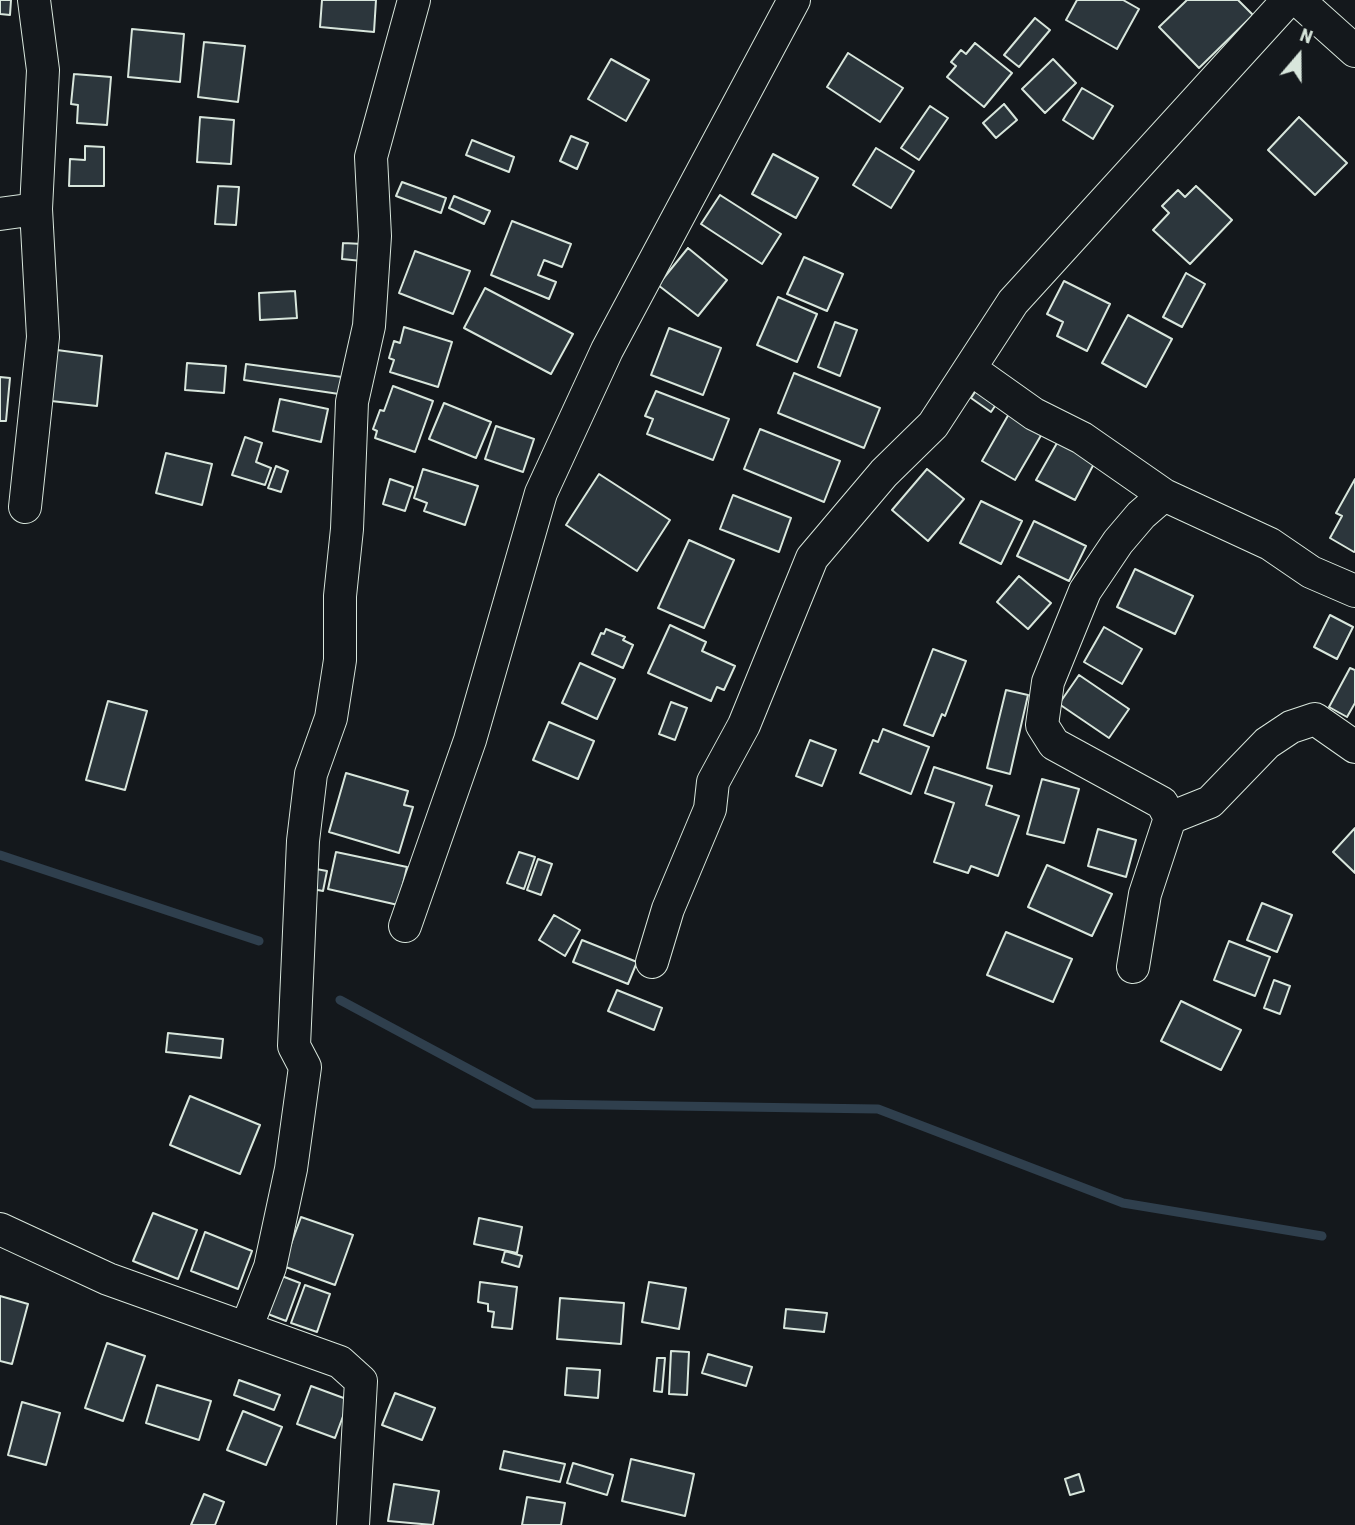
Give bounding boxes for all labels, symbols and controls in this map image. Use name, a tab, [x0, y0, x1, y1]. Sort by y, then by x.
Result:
north arrow	[1264, 21, 1334, 91]
text: N	[1297, 23, 1316, 49]

